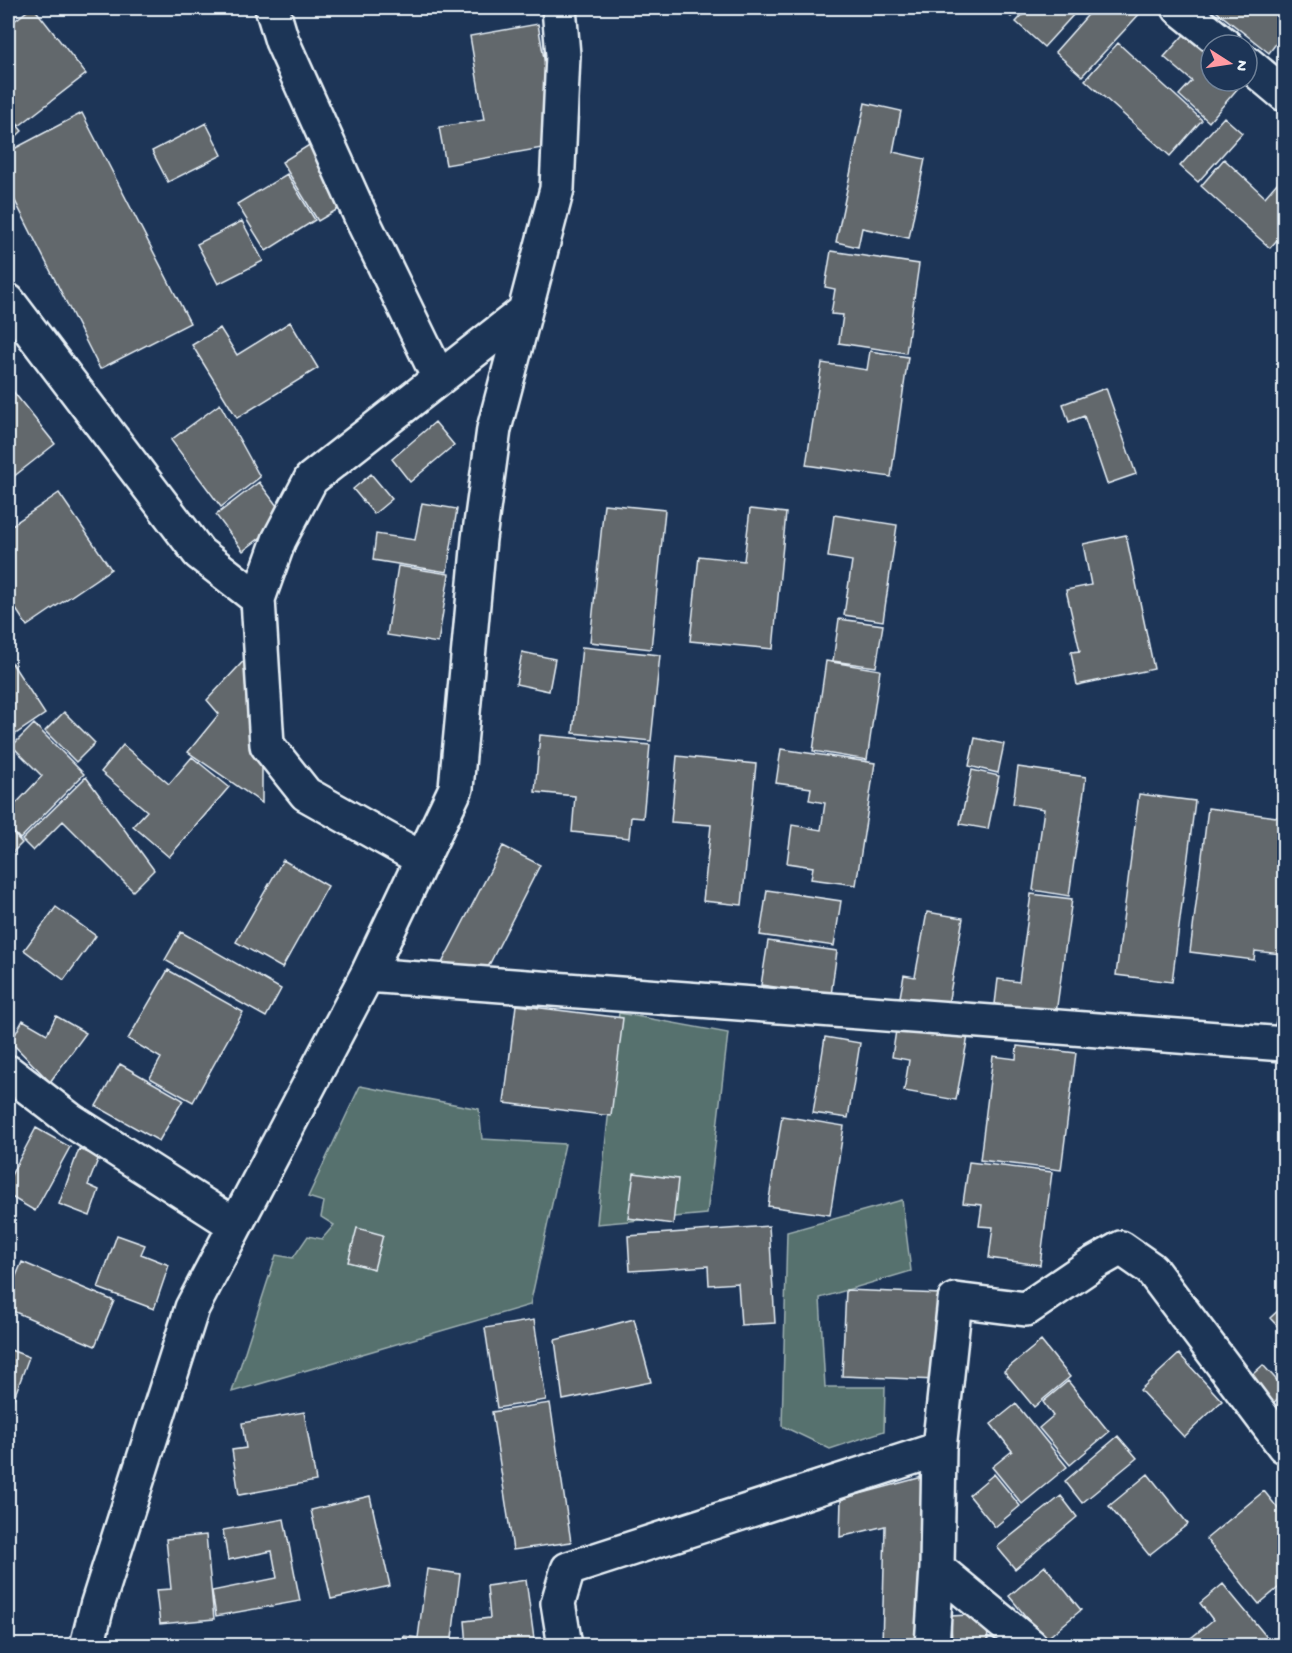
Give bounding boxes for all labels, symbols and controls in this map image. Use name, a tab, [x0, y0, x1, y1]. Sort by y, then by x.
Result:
north arrow	[1199, 33, 1259, 93]
text: N	[1230, 58, 1251, 73]

